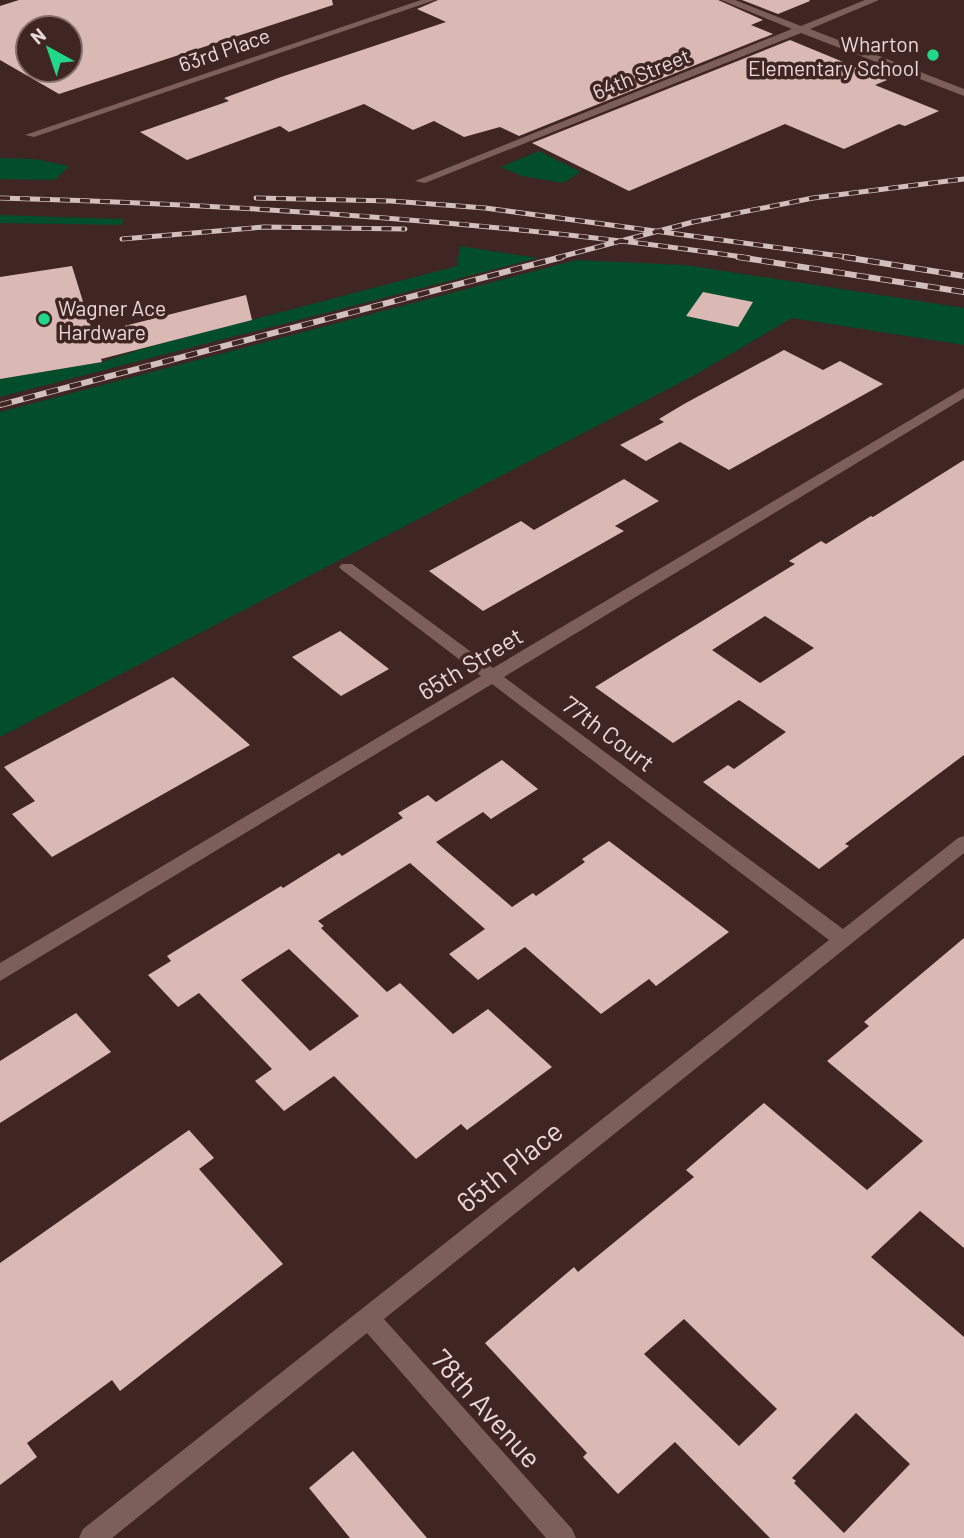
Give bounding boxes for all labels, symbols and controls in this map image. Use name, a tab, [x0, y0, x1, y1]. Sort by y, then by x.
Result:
north arrow	[14, 14, 84, 84]
street label: 63rd Place	[175, 22, 273, 76]
text: N	[26, 23, 50, 48]
place label: Wharton Elementary School	[748, 31, 919, 80]
street label: 64th Street	[589, 42, 693, 104]
marker: Wharton Elementary School	[925, 47, 941, 63]
place label: Wagner Ace Hardware	[58, 295, 166, 344]
marker: Wagner Ace Hardware	[36, 311, 52, 327]
street label: 65th Street	[413, 621, 527, 705]
street label: 77th Court	[557, 689, 661, 777]
street label: 65th Place	[449, 1113, 569, 1219]
street label: 78th Avenue	[425, 1342, 549, 1474]

